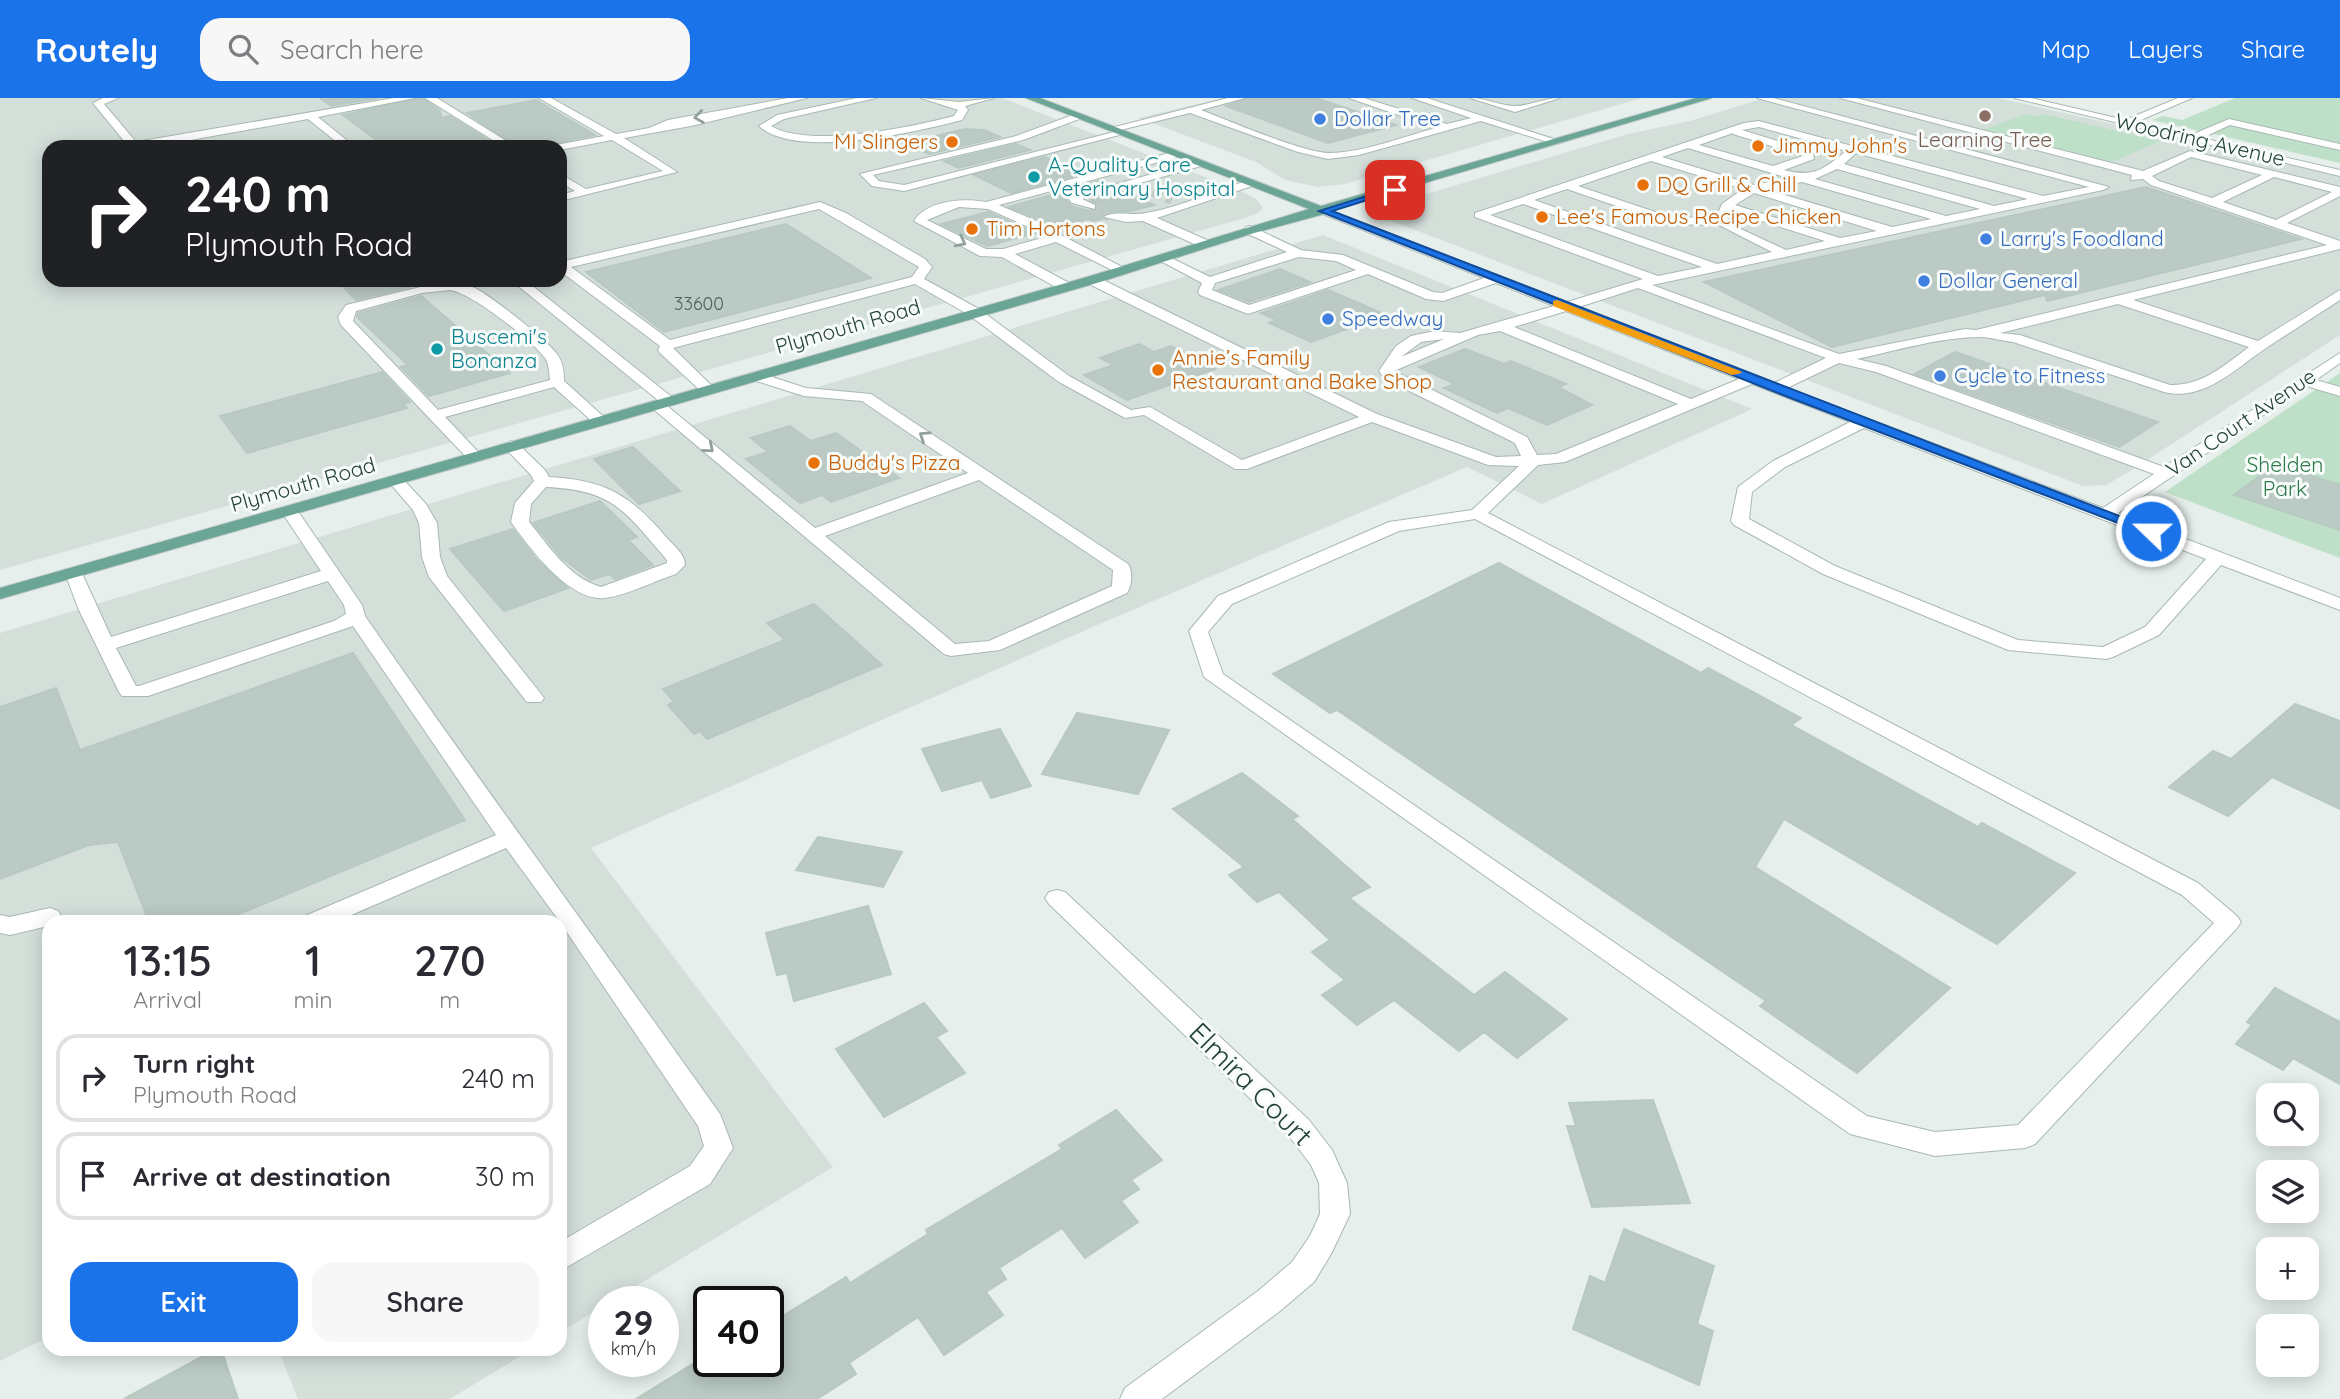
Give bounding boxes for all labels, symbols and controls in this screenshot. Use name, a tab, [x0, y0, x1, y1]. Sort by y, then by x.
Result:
search box	[200, 18, 690, 81]
text: Routely	[35, 29, 158, 70]
icon: search	[224, 30, 262, 68]
text: Search here	[280, 33, 424, 66]
text: Map	[2041, 34, 2090, 64]
text: Layers	[2128, 34, 2203, 64]
text: Share	[2241, 34, 2305, 64]
place label: Dollar Tree	[1334, 105, 1441, 131]
street label: Woodring Avenue	[2113, 107, 2288, 171]
marker: Learning Tree	[1977, 108, 1993, 124]
one-way arrow	[694, 109, 705, 124]
marker: Dollar Tree	[1312, 111, 1328, 127]
place label: Learning Tree	[1918, 126, 2052, 152]
place label: MI Slingers	[834, 128, 938, 154]
place label: Jimmy John's	[1772, 132, 1907, 158]
marker: MI Slingers	[944, 134, 960, 150]
marker: Jimmy John's	[1750, 138, 1766, 154]
place label: A-Quality Care Veterinary Hospital	[1048, 151, 1235, 201]
pin	[1365, 160, 1425, 220]
text: 240 m	[185, 163, 331, 224]
icon: right	[70, 168, 161, 259]
marker: A-Quality Care Veterinary Hospital	[1026, 169, 1042, 185]
icon: arrive	[1376, 171, 1414, 209]
place label: DQ Grill & Chill	[1657, 171, 1796, 197]
marker: DQ Grill & Chill	[1635, 177, 1651, 193]
place label: Lee's Famous Recipe Chicken	[1556, 203, 1841, 229]
marker: Lee's Famous Recipe Chicken	[1534, 209, 1550, 225]
place label: Tim Hortons	[986, 215, 1106, 241]
marker: Tim Hortons	[964, 221, 980, 237]
text: Plymouth Road	[185, 224, 413, 264]
place label: Larry's Foodland	[2000, 225, 2164, 251]
marker: Larry's Foodland	[1978, 231, 1994, 247]
one-way arrow	[954, 233, 966, 247]
place label: Dollar General	[1938, 267, 2078, 293]
marker: Dollar General	[1916, 273, 1932, 289]
house number: 33600	[674, 292, 724, 315]
street label: Plymouth Road	[772, 293, 923, 359]
place label: Speedway	[1342, 305, 1444, 331]
marker: Speedway	[1320, 311, 1336, 327]
place label: Buscemi's Bonanza	[451, 323, 547, 373]
marker: Buscemi's Bonanza	[429, 341, 445, 357]
place label: Annie’s Family Restaurant and Bake Shop	[1172, 344, 1432, 394]
marker: Annie’s Family Restaurant and Bake Shop	[1150, 362, 1166, 378]
place label: Cycle to Fitness	[1954, 362, 2105, 388]
street label: Van Court Avenue	[2160, 362, 2320, 482]
marker: Cycle to Fitness	[1932, 368, 1948, 384]
one-way arrow	[918, 431, 931, 444]
one-way arrow	[701, 440, 714, 453]
place label: Buddy's Pizza	[828, 449, 961, 475]
street label: Plymouth Road	[227, 451, 378, 517]
park label: Shelden Park	[2247, 451, 2323, 501]
marker: Buddy's Pizza	[806, 455, 822, 471]
position arrow	[2114, 494, 2188, 568]
text: 13:15	[123, 934, 212, 987]
text: 1	[305, 934, 321, 987]
text: 270	[414, 934, 486, 987]
text: Arrival	[133, 985, 202, 1014]
text: min	[293, 985, 333, 1014]
text: m	[439, 985, 460, 1014]
street label: Elmira Court	[1182, 1015, 1320, 1153]
text: Turn right	[133, 1047, 255, 1080]
icon: right	[74, 1059, 112, 1097]
text: 240 m	[461, 1062, 535, 1095]
text: Plymouth Road	[133, 1080, 297, 1109]
map controls	[2256, 1083, 2319, 1377]
button: search	[2256, 1083, 2319, 1146]
icon: arrive	[74, 1157, 112, 1195]
text: Arrive at destination	[133, 1160, 391, 1193]
text: 30 m	[475, 1160, 535, 1193]
button: layers	[2256, 1160, 2319, 1223]
button: +	[2256, 1237, 2319, 1300]
button: Exit	[70, 1262, 298, 1342]
button: Share	[312, 1262, 539, 1342]
speed limit sign: 40	[693, 1286, 784, 1377]
text: 29	[614, 1300, 653, 1344]
button: −	[2256, 1314, 2319, 1377]
text: km/h	[611, 1337, 656, 1360]

